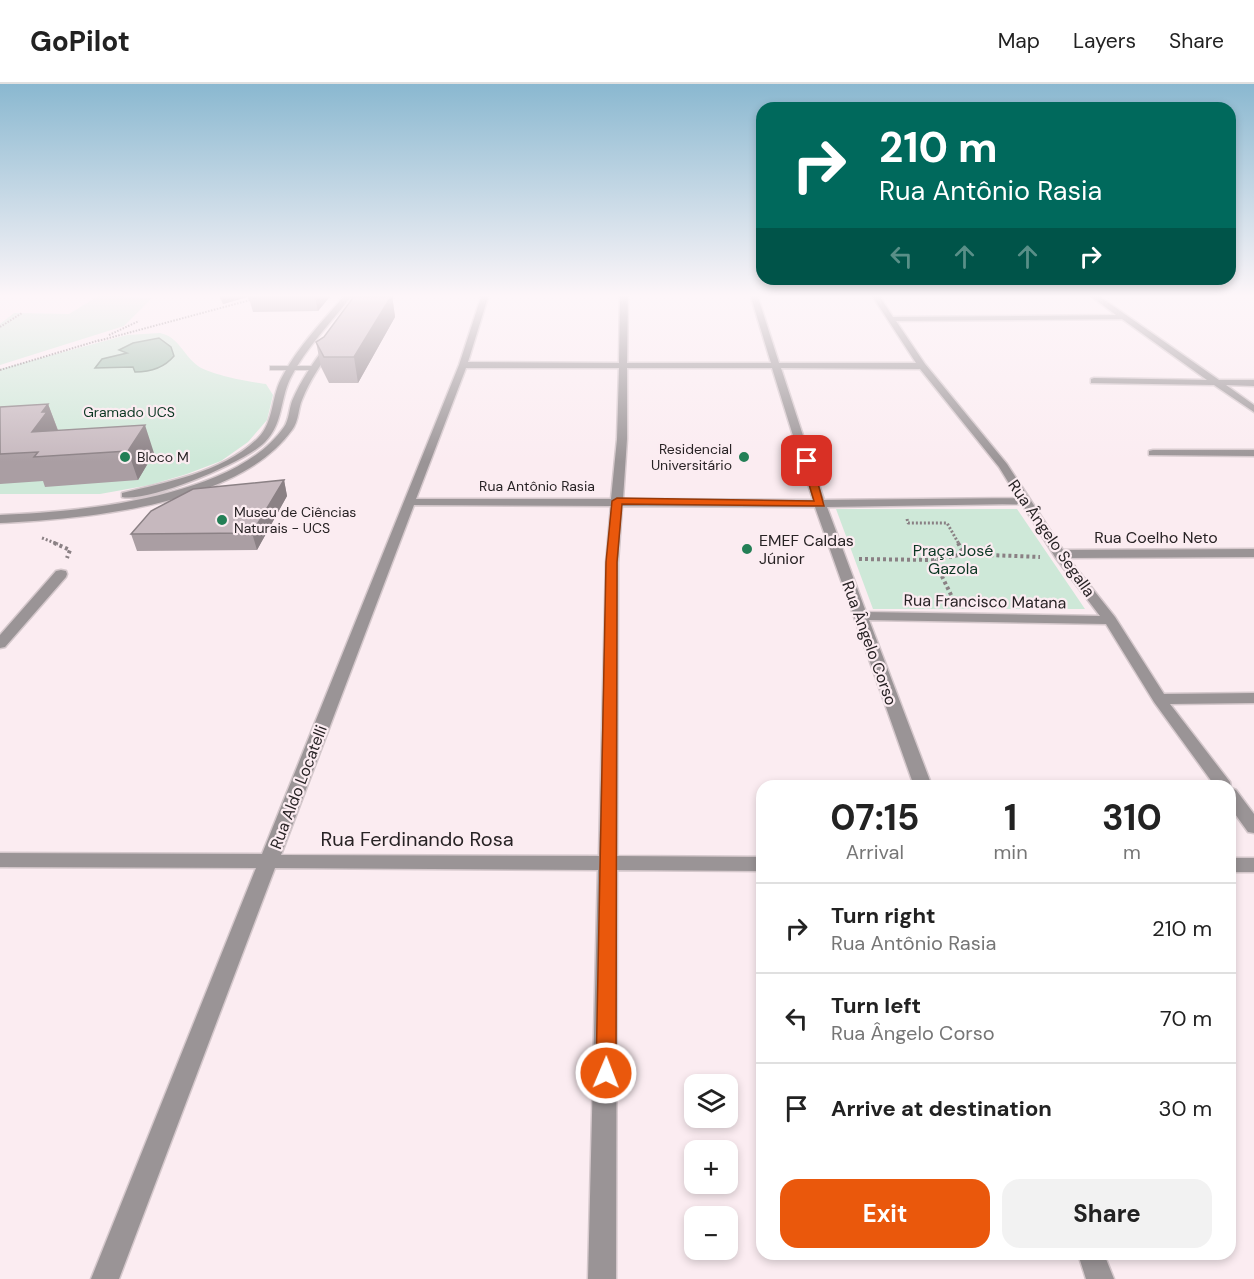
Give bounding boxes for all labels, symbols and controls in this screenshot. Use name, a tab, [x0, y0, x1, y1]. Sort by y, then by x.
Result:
text: GoPilot	[30, 23, 130, 60]
text: Map	[998, 27, 1040, 55]
text: Layers	[1073, 27, 1136, 55]
text: Share	[1169, 27, 1224, 55]
text: 210 m	[879, 120, 997, 175]
icon: right	[780, 126, 858, 204]
text: Rua Antônio Rasia	[879, 173, 1102, 208]
icon: left	[885, 240, 918, 273]
icon: ahead	[948, 240, 981, 273]
icon: ahead	[1011, 240, 1044, 273]
icon: right	[1074, 240, 1107, 273]
park label: Gramado UCS	[83, 403, 175, 421]
pin	[781, 435, 832, 486]
place label: Residencial Universitário	[651, 440, 732, 474]
icon: arrive	[790, 444, 823, 477]
place label: Bloco M	[137, 448, 189, 466]
marker: Bloco M	[118, 450, 132, 464]
marker: Residencial Universitário	[737, 450, 751, 464]
street label: Rua Ângelo Segalla	[1003, 476, 1100, 601]
street label: Rua Antônio Rasia	[479, 477, 595, 495]
place label: Museu de Ciências Naturais - UCS	[234, 503, 356, 537]
marker: Museu de Ciências Naturais - UCS	[215, 513, 229, 527]
street label: Rua Coelho Neto	[1094, 527, 1218, 548]
place label: EMEF Caldas Júnior	[759, 530, 854, 569]
park label: Praça José Gazola	[913, 540, 993, 579]
marker: EMEF Caldas Júnior	[740, 542, 754, 556]
street label: Rua Ângelo Corso	[837, 578, 902, 708]
street label: Rua Francisco Matana	[903, 590, 1067, 613]
street label: Rua Aldo Locatelli	[265, 722, 332, 852]
text: 07:15	[830, 794, 919, 841]
text: 1	[1004, 794, 1017, 841]
text: 310	[1102, 794, 1162, 841]
street label: Rua Ferdinando Rosa	[320, 826, 514, 852]
text: Arrival	[846, 839, 904, 865]
text: min	[994, 839, 1028, 865]
text: m	[1123, 839, 1141, 865]
text: Turn right	[831, 901, 936, 930]
icon: right	[780, 912, 813, 945]
text: 210 m	[1152, 914, 1212, 943]
text: Rua Antônio Rasia	[831, 930, 996, 956]
text: Turn left	[831, 991, 921, 1020]
icon: left	[780, 1002, 813, 1035]
text: 70 m	[1160, 1004, 1212, 1033]
text: Rua Ângelo Corso	[831, 1020, 995, 1046]
position arrow	[574, 1041, 638, 1105]
map controls	[684, 1074, 738, 1260]
button: layers	[684, 1074, 738, 1128]
icon: arrive	[780, 1092, 813, 1125]
text: Arrive at destination	[831, 1094, 1052, 1123]
text: 30 m	[1158, 1094, 1212, 1123]
button: +	[684, 1140, 738, 1194]
button: Exit	[780, 1179, 990, 1248]
button: Share	[1002, 1179, 1212, 1248]
button: −	[684, 1206, 738, 1260]

